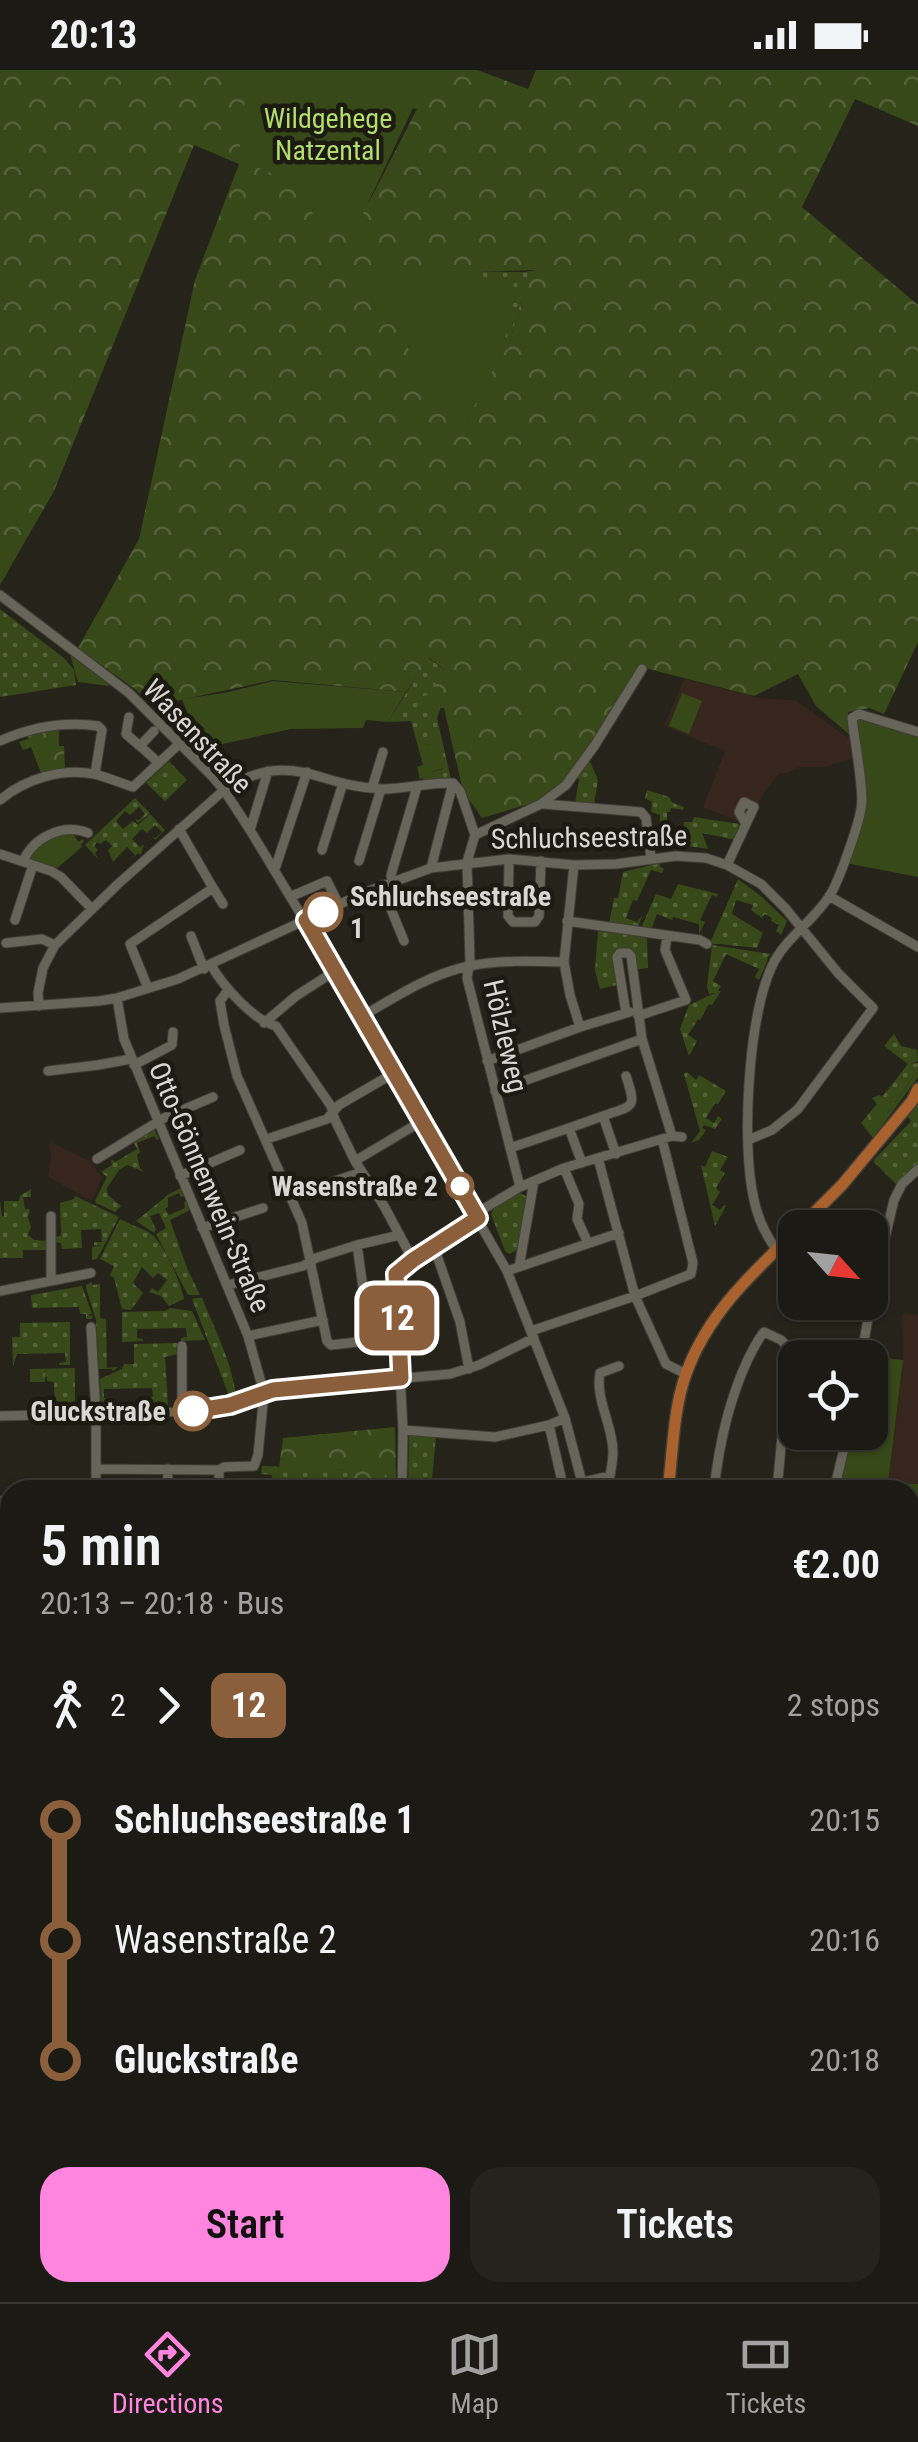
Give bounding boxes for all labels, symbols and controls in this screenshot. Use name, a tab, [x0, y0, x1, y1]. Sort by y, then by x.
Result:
text: 20:13	[50, 13, 137, 57]
park label: Wildgehege Natzental	[264, 102, 392, 167]
street label: Wasenstraße	[136, 672, 259, 800]
street label: Schluchseestraße	[490, 819, 688, 856]
place label: Schluchseestraße 1	[350, 880, 551, 945]
marker: Schluchseestraße 1	[304, 893, 342, 931]
street label: Hölzleweg	[477, 976, 535, 1096]
street label: Otto-Gönnenwein-Straße	[142, 1057, 277, 1317]
place label: Wasenstraße 2	[271, 1170, 438, 1203]
marker: Wasenstraße 2	[447, 1173, 473, 1199]
north arrow	[778, 1210, 888, 1320]
map controls	[778, 1210, 888, 1450]
line badge: 12	[352, 1286, 442, 1350]
text: 12	[379, 1298, 415, 1339]
button: locate	[778, 1340, 888, 1450]
marker: Gluckstraße	[174, 1392, 212, 1430]
place label: Gluckstraße	[30, 1395, 166, 1428]
text: 5 min	[40, 1514, 162, 1578]
text: €2.00	[792, 1543, 880, 1587]
text: 20:13 – 20:18 · Bus	[40, 1584, 284, 1622]
icon: walk	[40, 1678, 95, 1733]
icon: forward	[141, 1678, 196, 1733]
text: 12	[231, 1685, 266, 1726]
text: 2	[110, 1686, 126, 1724]
text: 2 stops	[787, 1686, 880, 1724]
text: Schluchseestraße 1	[114, 1798, 415, 1842]
text: 20:15	[809, 1801, 880, 1839]
text: Wasenstraße 2	[114, 1918, 337, 1962]
text: 20:16	[809, 1921, 880, 1959]
text: Gluckstraße	[114, 2038, 298, 2082]
text: 20:18	[809, 2041, 880, 2079]
button: Start	[40, 2167, 450, 2282]
button: Tickets	[470, 2167, 880, 2282]
tab: Directions	[112, 2327, 224, 2420]
tab: Map	[447, 2327, 502, 2420]
tab: Tickets	[726, 2327, 806, 2420]

